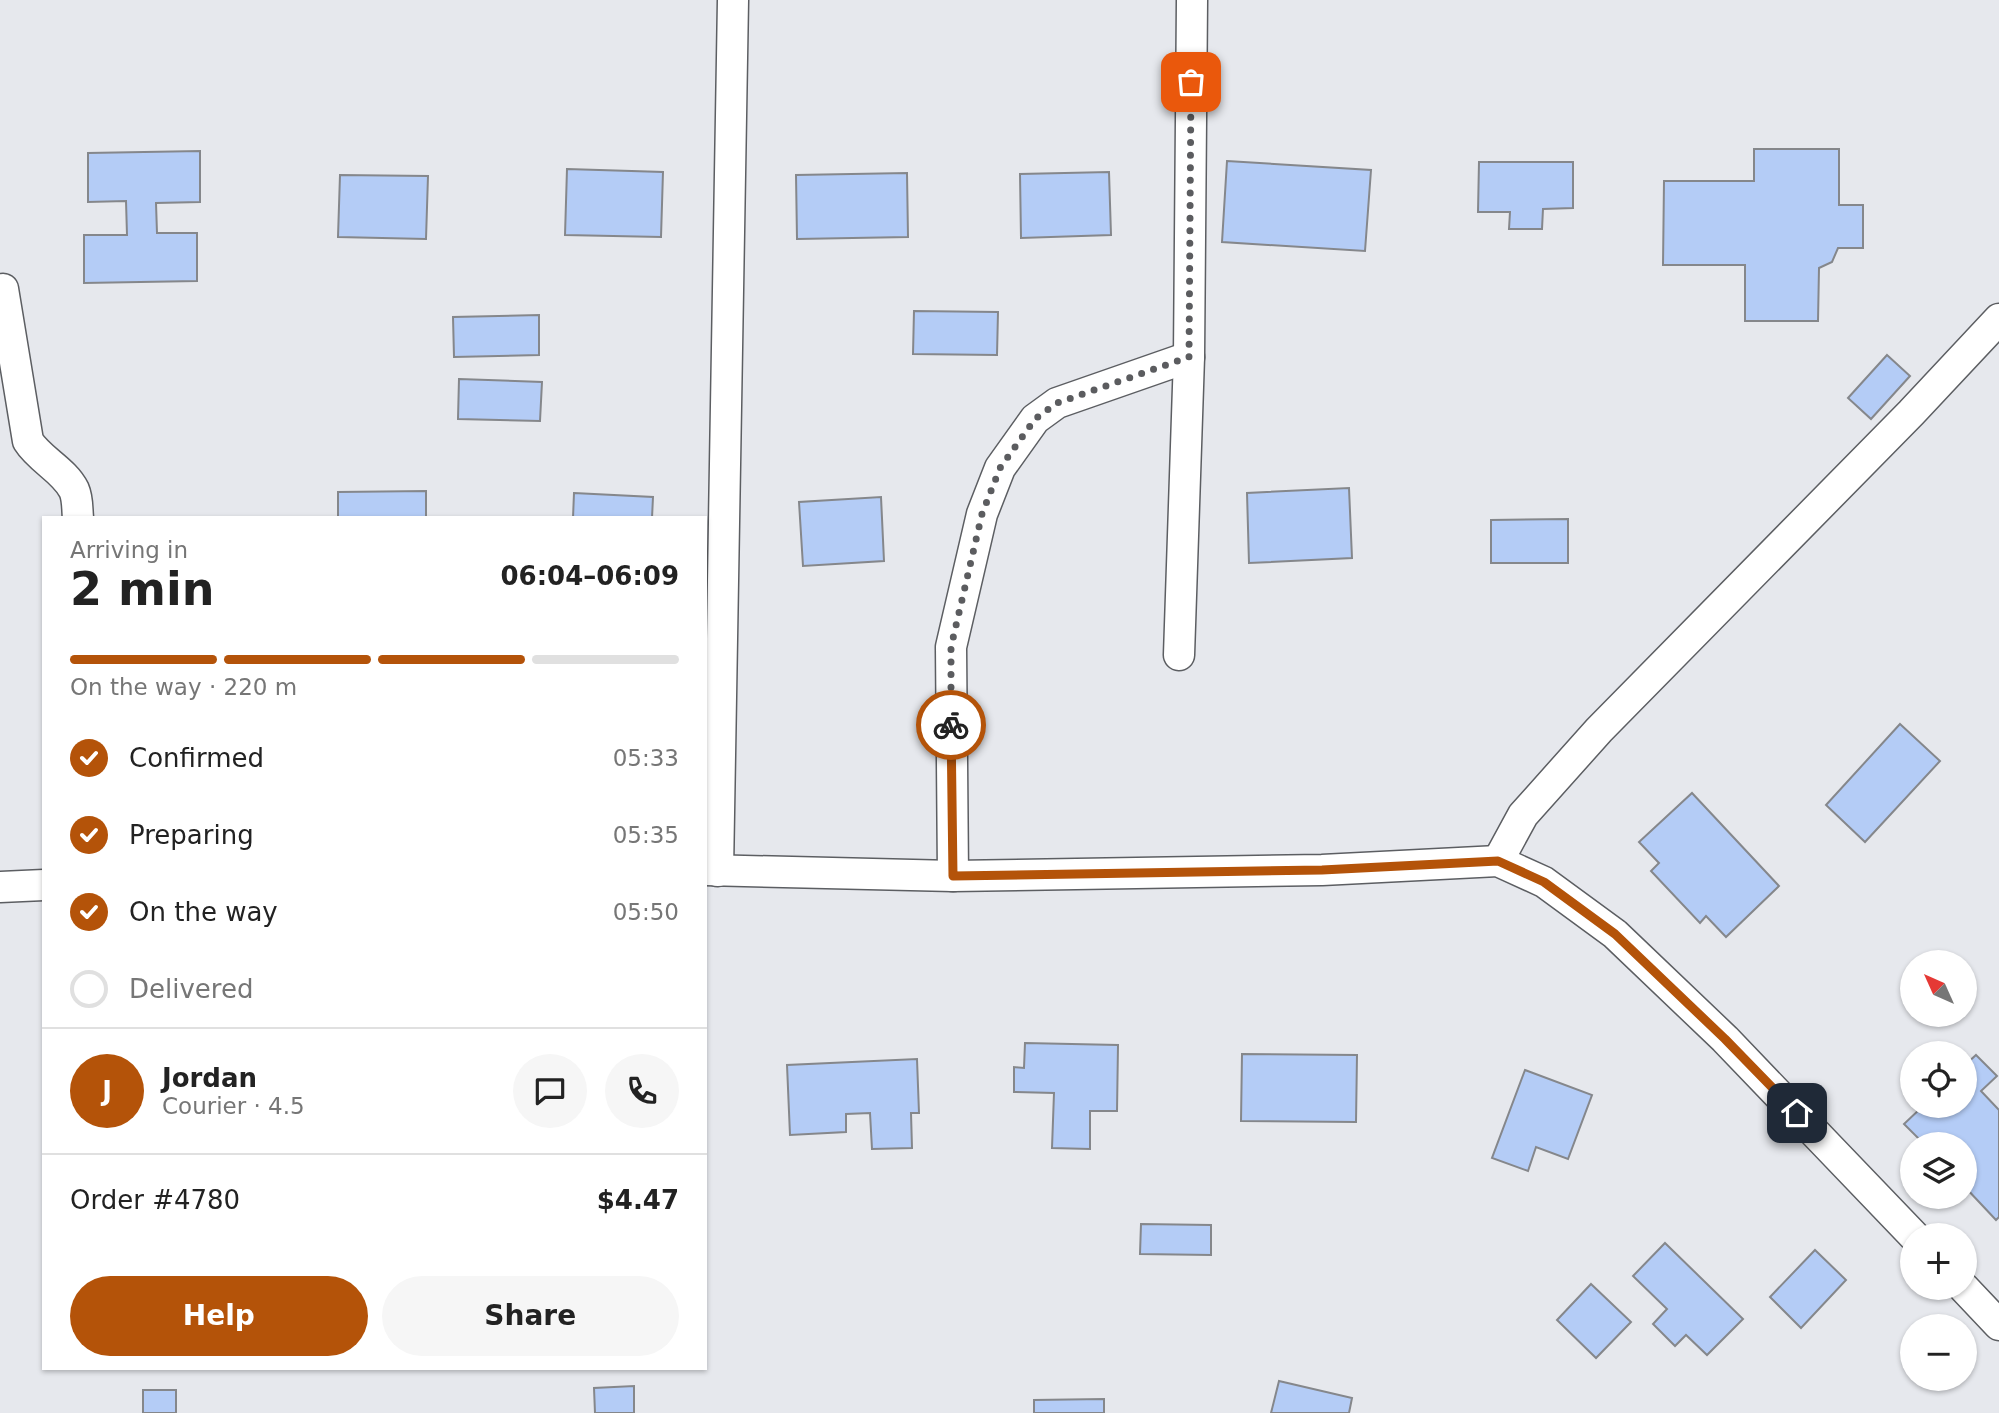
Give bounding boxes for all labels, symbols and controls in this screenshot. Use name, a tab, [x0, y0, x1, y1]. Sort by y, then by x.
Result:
pin	[1161, 52, 1221, 112]
icon: bag	[1172, 63, 1210, 101]
text: Arriving in	[70, 537, 188, 563]
text: 06:04–06:09	[500, 561, 679, 591]
text: 2 min	[70, 562, 214, 616]
text: On the way · 220 m	[70, 674, 297, 700]
courier	[916, 690, 986, 760]
icon: bike	[932, 706, 970, 744]
icon: check	[70, 739, 108, 777]
text: Confirmed	[129, 743, 264, 773]
text: 05:33	[613, 745, 679, 771]
icon: check	[70, 816, 108, 854]
text: Preparing	[129, 820, 254, 850]
text: 05:35	[613, 822, 679, 848]
icon: check	[70, 893, 108, 931]
text: On the way	[129, 897, 278, 927]
text: 05:50	[613, 899, 679, 925]
north arrow	[1900, 950, 1978, 1027]
map controls	[1900, 950, 1977, 1391]
text: Delivered	[129, 974, 253, 1004]
button: locate	[1900, 1041, 1977, 1118]
button: chat	[513, 1054, 587, 1128]
button: phone	[605, 1054, 679, 1128]
text: Jordan	[162, 1063, 257, 1093]
text: J	[102, 1076, 112, 1106]
pin	[1767, 1083, 1827, 1143]
text: Courier · 4.5	[162, 1093, 305, 1119]
icon: home	[1778, 1094, 1816, 1132]
button: layers	[1900, 1132, 1977, 1209]
text: Order #4780	[70, 1185, 240, 1215]
text: $4.47	[597, 1185, 679, 1215]
button: +	[1900, 1223, 1977, 1300]
button: Help	[70, 1276, 368, 1356]
button: Share	[382, 1276, 679, 1356]
button: −	[1900, 1314, 1977, 1391]

